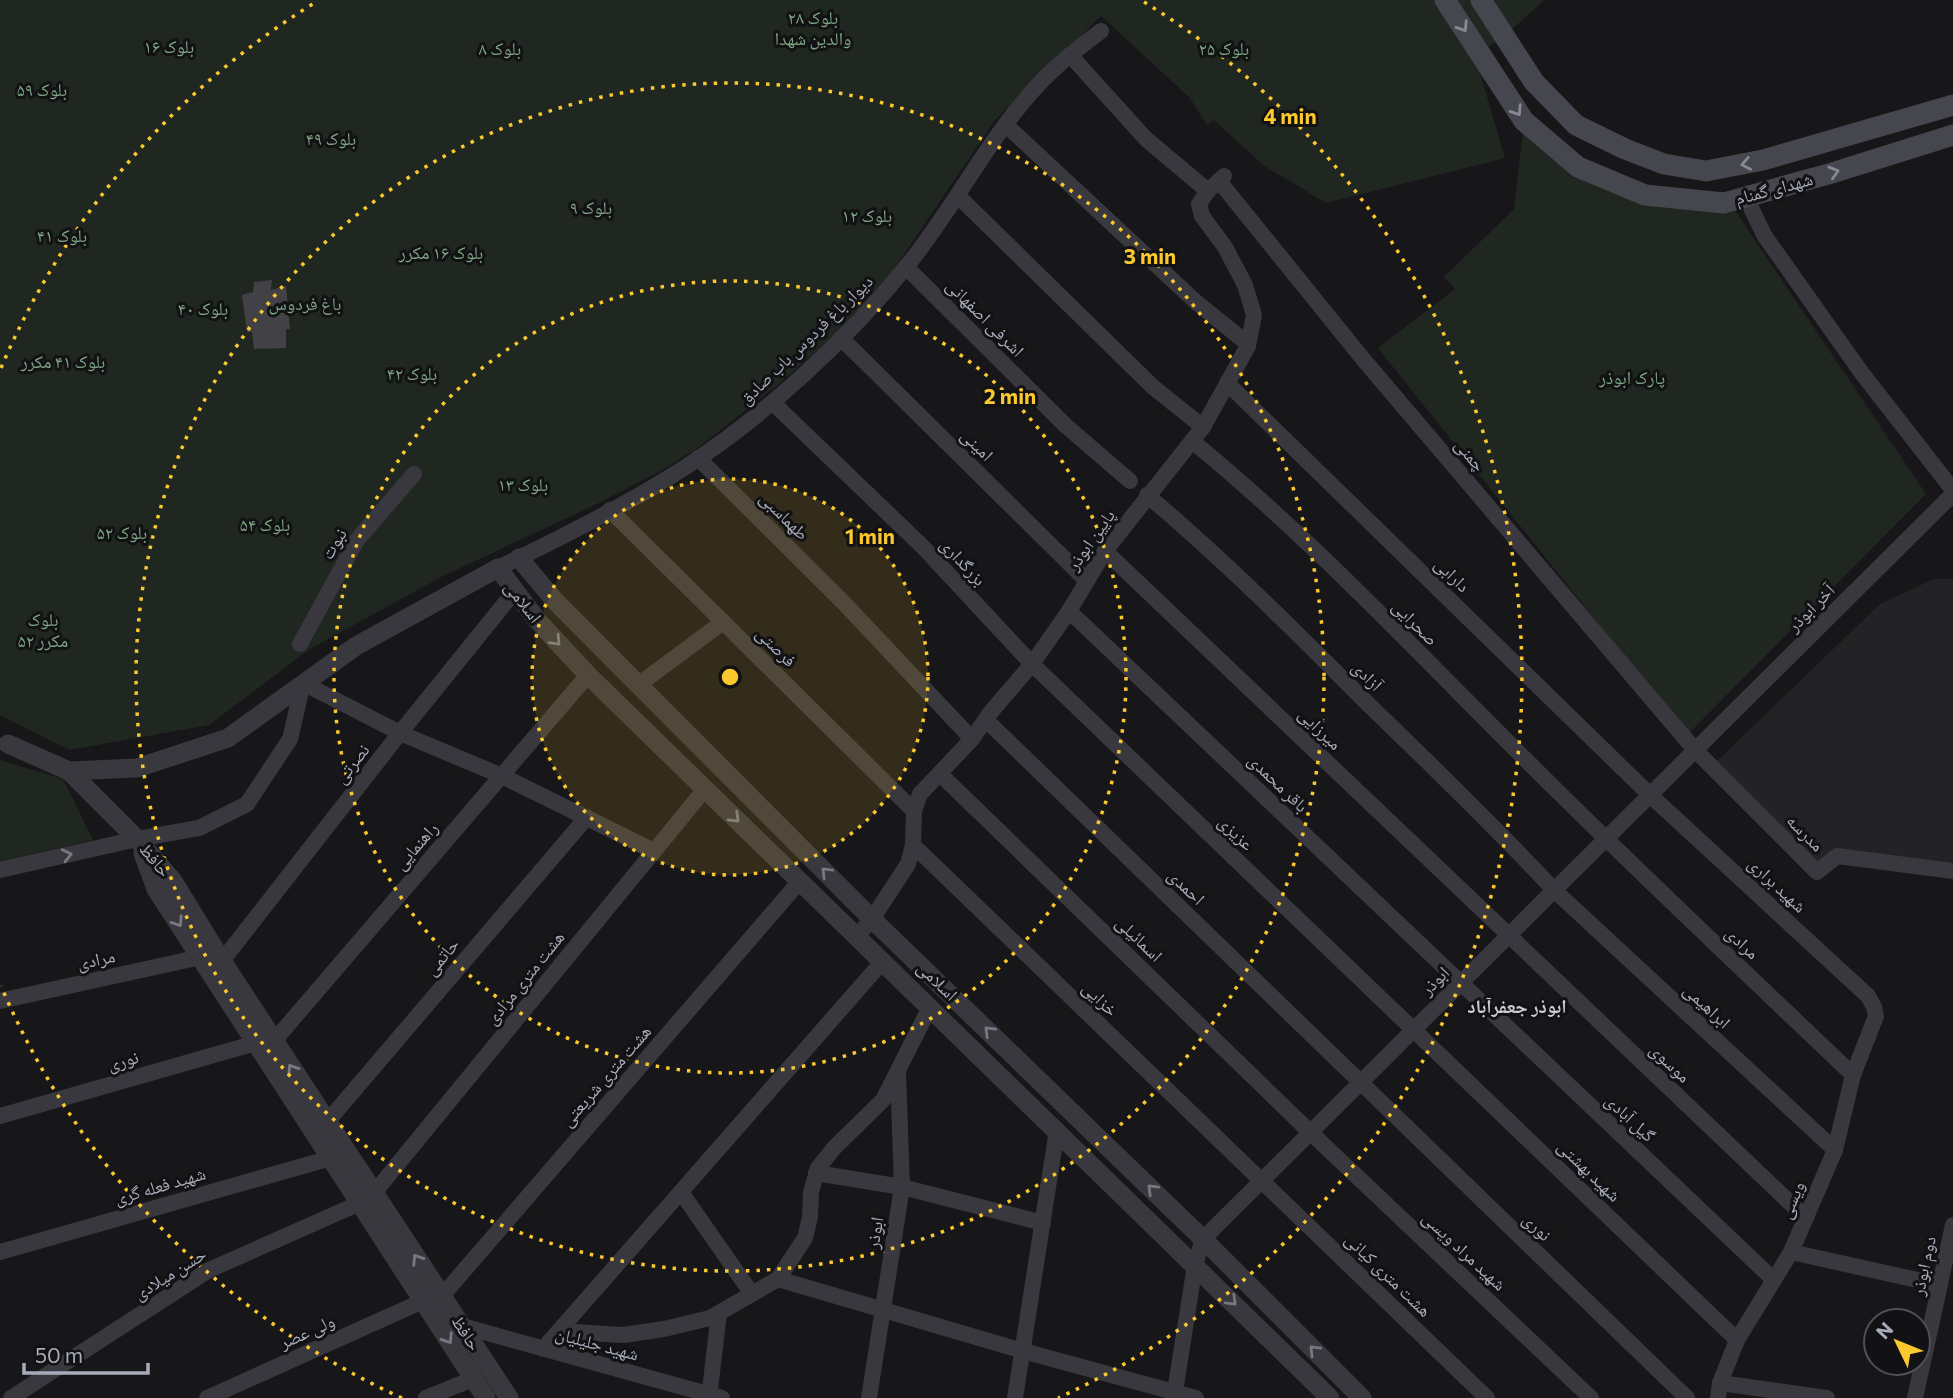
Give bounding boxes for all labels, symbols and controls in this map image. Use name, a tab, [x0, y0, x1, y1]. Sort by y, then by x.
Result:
park label: بلوک ۲۸ والدین شهدا	[775, 6, 851, 50]
one-way arrow	[1454, 19, 1467, 32]
park label: بلوک ۱۶	[144, 35, 194, 58]
park label: بلوک ۸	[479, 37, 521, 60]
park label: بلوک ۲۵	[1199, 37, 1249, 60]
park label: بلوک ۵۹	[17, 78, 67, 101]
text: 4 min	[1263, 103, 1317, 128]
one-way arrow	[1509, 103, 1522, 116]
park label: بلوک ۴۹	[306, 127, 356, 150]
one-way arrow	[1740, 155, 1752, 170]
one-way arrow	[1828, 166, 1840, 181]
street label: شهدای گمنام	[1732, 167, 1816, 211]
park label: بلوک ۹	[570, 196, 612, 219]
park label: بلوک ۱۲	[842, 204, 892, 227]
park label: بلوک ۴۱	[37, 224, 87, 247]
park label: بلوک ۱۶ مکرر	[398, 241, 483, 264]
text: 3 min	[1124, 243, 1176, 268]
street label: دیوار باغ فردوس باب صادق	[734, 270, 878, 410]
street label: اشرفی اصفهانی	[942, 274, 1029, 361]
park label: باغ فردوس	[269, 292, 341, 315]
park label: بلوک ۴۰	[178, 297, 228, 320]
park label: بلوک ۴۱ مکرر	[20, 350, 105, 373]
park label: بلوک ۴۲	[387, 362, 437, 385]
park label: پارک ابوذر	[1598, 366, 1665, 389]
text: 2 min	[984, 383, 1036, 408]
street label: امینی	[956, 424, 998, 466]
street label: چمنی	[1450, 433, 1491, 476]
park label: بلوک ۱۳	[498, 473, 548, 496]
street label: طهماسبی	[755, 486, 814, 545]
street label: پایین ابوذر	[1061, 505, 1120, 576]
park label: بلوک ۵۴	[240, 513, 290, 536]
park label: بلوک ۵۲	[97, 521, 147, 544]
text: 1 min	[845, 523, 895, 548]
street label: نبوت	[315, 524, 351, 563]
street label: بزرگداری	[935, 533, 991, 591]
street label: دارابی	[1430, 552, 1475, 597]
street label: اسلامی	[500, 576, 547, 628]
street label: آخر ابوذر	[1781, 579, 1839, 637]
street label: صحرایی	[1387, 595, 1443, 651]
park label: بلوک ۵۲ مکرر	[18, 608, 68, 651]
street label: فرصتی	[751, 622, 801, 672]
one-way arrow	[548, 632, 560, 645]
street label: آزادی	[1347, 655, 1388, 696]
centre of rings	[718, 665, 742, 689]
street label: میرزایی	[1294, 702, 1347, 755]
street label: نصرتی	[329, 739, 374, 788]
street label: باقر محمدی	[1243, 748, 1313, 817]
one-way arrow	[727, 809, 740, 822]
street label: مدرسه	[1782, 809, 1829, 856]
street label: عزیزی	[1214, 810, 1259, 855]
street label: راهنمایی	[389, 817, 443, 874]
street label: حافظ	[135, 838, 176, 881]
one-way arrow	[60, 849, 72, 863]
street label: شهید براری	[1743, 852, 1811, 918]
street label: احمدی	[1163, 863, 1210, 910]
one-way arrow	[821, 868, 834, 881]
street label: اسمائیلی	[1111, 911, 1168, 966]
one-way arrow	[170, 914, 182, 927]
street label: مرادی	[1720, 921, 1764, 964]
street label: هشت متری مرادی	[480, 926, 569, 1029]
street label: حاتمی	[419, 933, 464, 980]
street label: مرادی	[75, 944, 117, 975]
street label: اسلامی	[912, 956, 962, 1005]
street label: ابوذر	[1414, 961, 1454, 1001]
street label: خزایی	[1077, 976, 1123, 1021]
street label: ابراهیمی	[1679, 978, 1736, 1033]
district label: ابوذر جعفرآباد	[1467, 994, 1567, 1018]
street label: هشت متری شریعتی	[555, 1020, 656, 1131]
one-way arrow	[984, 1027, 997, 1040]
street label: موسوی	[1645, 1038, 1696, 1088]
street label: نوری	[105, 1045, 141, 1076]
one-way arrow	[288, 1064, 301, 1077]
street label: گیل آبادی	[1600, 1089, 1661, 1147]
street label: شهید بهشتی	[1553, 1135, 1626, 1207]
street label: شهید فعله گری	[111, 1162, 208, 1210]
street label: ویسی	[1773, 1177, 1810, 1222]
one-way arrow	[1147, 1185, 1160, 1198]
street label: شهید مراد ویسی	[1417, 1206, 1511, 1295]
street label: نوری	[1518, 1207, 1557, 1246]
street label: ابوذر	[860, 1215, 888, 1251]
street label: هشت متری کیانی	[1340, 1228, 1436, 1322]
street label: دوم ابوذر	[1906, 1234, 1942, 1299]
street label: حسن میلادی	[129, 1242, 210, 1305]
one-way arrow	[413, 1254, 426, 1267]
one-way arrow	[1223, 1293, 1236, 1306]
north arrow	[1862, 1307, 1932, 1377]
street label: ولی عصر	[275, 1309, 338, 1354]
street label: حافظ	[447, 1311, 486, 1354]
text: N	[1871, 1317, 1897, 1343]
street label: شهید جلیلیان	[553, 1321, 641, 1366]
one-way arrow	[439, 1331, 452, 1344]
scale bar	[24, 1332, 149, 1376]
text: 50 m	[35, 1342, 83, 1367]
one-way arrow	[1309, 1345, 1322, 1358]

